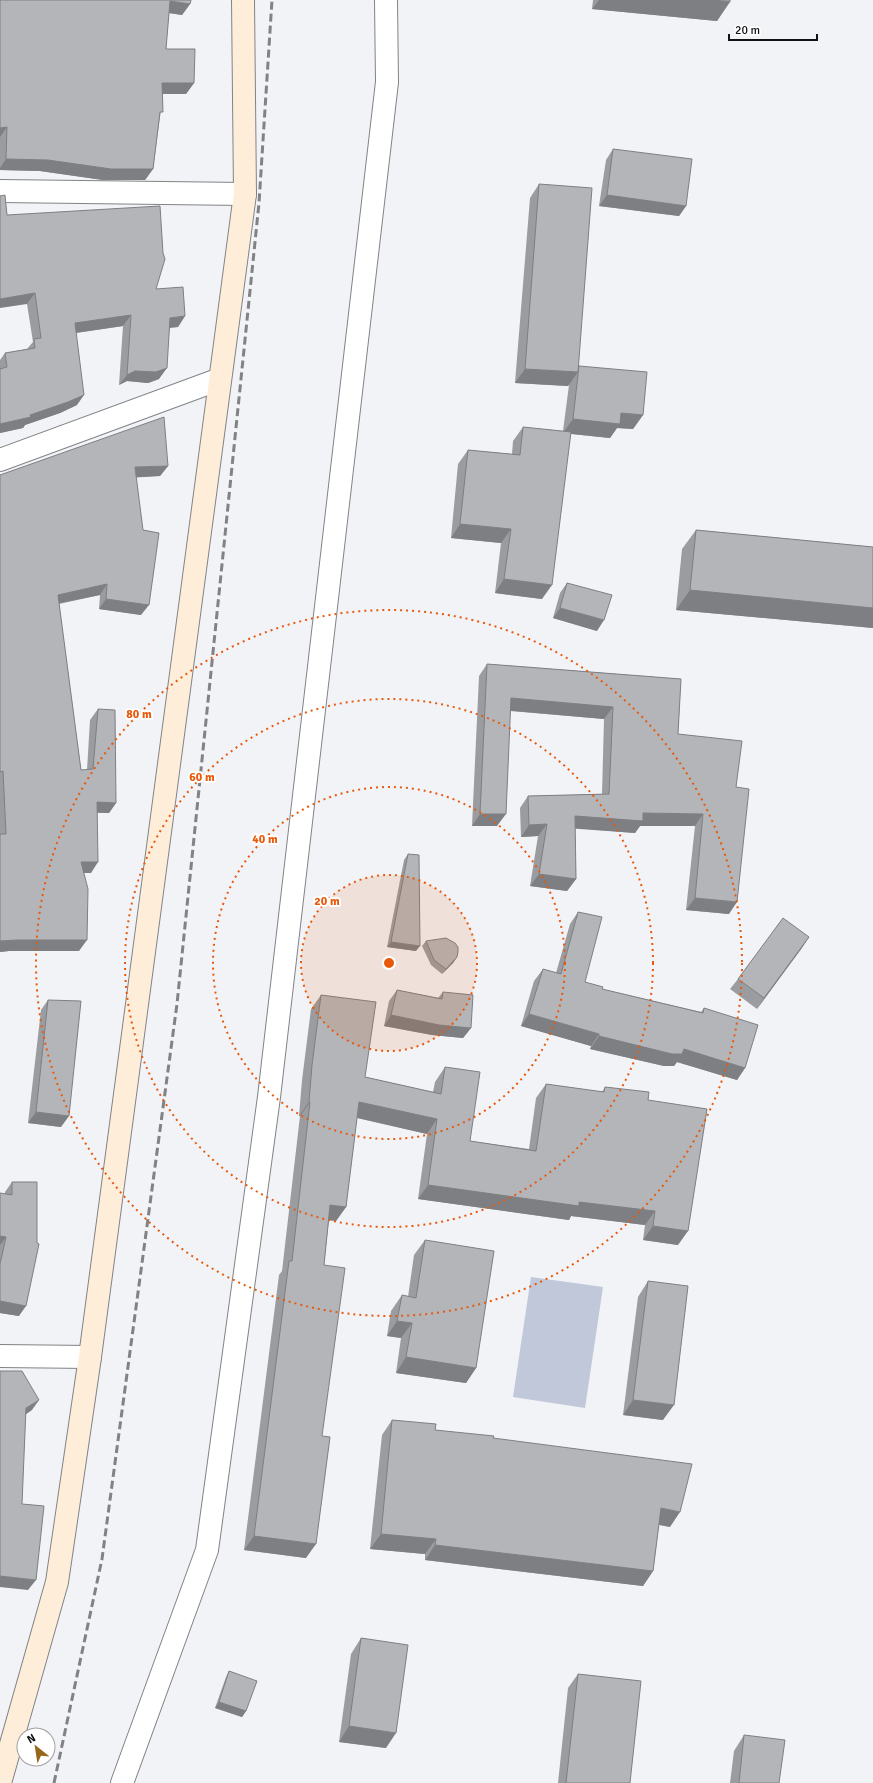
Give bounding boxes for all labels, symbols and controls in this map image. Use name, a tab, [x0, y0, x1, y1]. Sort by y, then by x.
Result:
scale bar	[729, 16, 817, 42]
text: 20 m	[735, 23, 760, 38]
text: 80 m	[126, 707, 152, 722]
text: 60 m	[189, 770, 215, 785]
text: 40 m	[252, 832, 278, 847]
text: 20 m	[314, 894, 340, 909]
centre of rings	[382, 956, 396, 970]
north arrow	[16, 1727, 56, 1767]
text: N	[25, 1731, 38, 1746]

